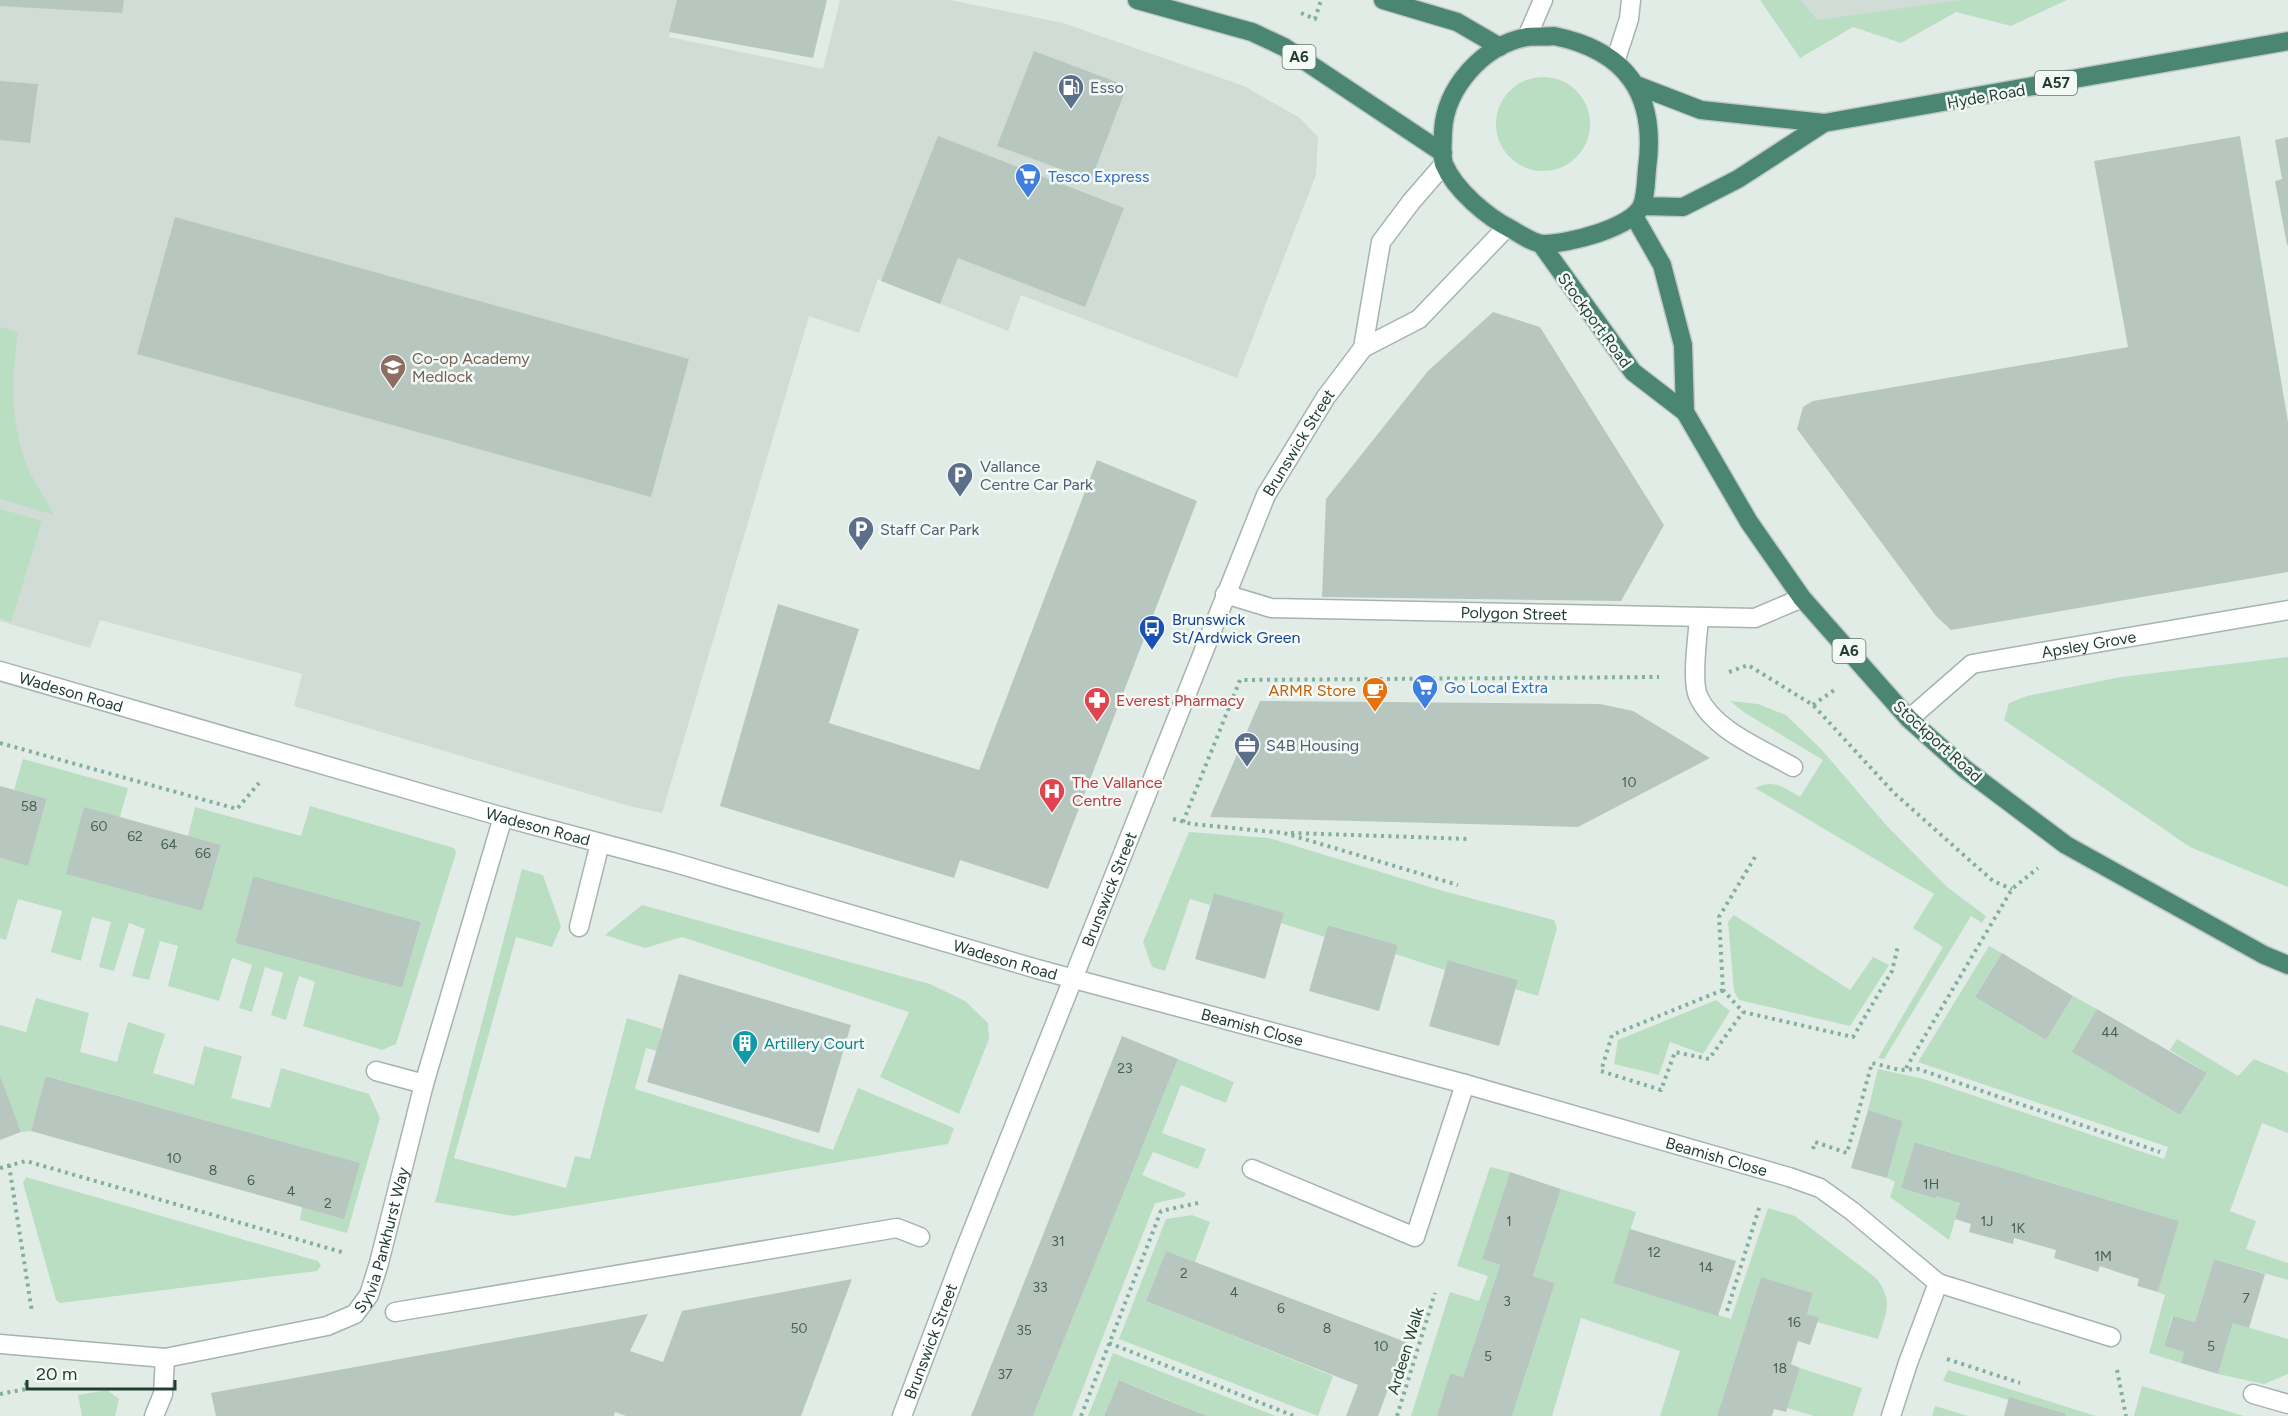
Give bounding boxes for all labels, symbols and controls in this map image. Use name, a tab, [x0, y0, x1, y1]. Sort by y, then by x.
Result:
road number: A6	[1282, 45, 1316, 69]
road number: A57	[2035, 71, 2077, 95]
fuel station icon: Esso	[1056, 72, 1086, 110]
place label: Esso	[1090, 78, 1124, 97]
street label: Hyde Road	[1945, 80, 2027, 113]
supermarket icon: Tesco Express	[1013, 161, 1043, 199]
place label: Tesco Express	[1048, 167, 1150, 186]
street label: Stockport Road	[1554, 269, 1635, 371]
place label: Co-op Academy Medlock	[412, 349, 530, 386]
school or university icon: Co-op Academy Medlock	[378, 352, 408, 390]
street label: Brunswick Street	[1259, 385, 1339, 500]
place label: Vallance Centre Car Park	[980, 457, 1093, 494]
parking icon: Vallance Centre Car Park	[945, 460, 975, 498]
parking icon: Staff Car Park	[846, 514, 876, 552]
place label: Staff Car Park	[880, 520, 979, 539]
street label: Polygon Street	[1460, 603, 1567, 624]
place label: Brunswick St/Ardwick Green	[1172, 610, 1300, 647]
bus stop icon: Brunswick St/Ardwick Green	[1137, 613, 1167, 651]
street label: Apsley Grove	[2040, 627, 2138, 662]
road number: A6	[1832, 639, 1866, 663]
street label: Wadeson Road	[17, 668, 125, 716]
supermarket icon: Go Local Extra	[1410, 672, 1440, 710]
cafe icon: ARMR Store	[1360, 675, 1390, 713]
place label: Go Local Extra	[1444, 678, 1548, 697]
place label: ARMR Store	[1268, 681, 1356, 700]
pharmacy icon: Everest Pharmacy	[1082, 685, 1112, 723]
place label: Everest Pharmacy	[1116, 691, 1245, 710]
street label: Stockport Road	[1890, 697, 1986, 786]
office icon: S4B Housing	[1232, 730, 1262, 768]
place label: S4B Housing	[1266, 736, 1359, 755]
place label: The Vallance Centre	[1072, 773, 1163, 810]
house number: 10	[1622, 774, 1636, 791]
hospital icon: The Vallance Centre	[1037, 776, 1067, 814]
house number: 58	[21, 798, 37, 815]
street label: Wadeson Road	[483, 803, 592, 850]
house number: 60	[91, 818, 107, 835]
house number: 62	[127, 828, 143, 845]
street label: Brunswick Street	[1078, 829, 1141, 950]
house number: 64	[161, 836, 178, 853]
house number: 66	[195, 845, 211, 862]
street label: Wadeson Road	[951, 936, 1059, 984]
street label: Beamish Close	[1199, 1005, 1306, 1050]
house number: 44	[2101, 1024, 2119, 1041]
building icon: Artillery Court	[730, 1028, 760, 1066]
place label: Artillery Court	[764, 1034, 865, 1053]
house number: 23	[1117, 1060, 1133, 1077]
street label: Beamish Close	[1663, 1133, 1770, 1180]
house number: 10	[167, 1150, 181, 1167]
house number: 8	[209, 1162, 217, 1179]
street label: Sylvia Pankhurst Way	[350, 1165, 413, 1317]
house number: 6	[247, 1172, 255, 1189]
house number: 1H	[1923, 1176, 1939, 1193]
house number: 4	[287, 1183, 296, 1200]
house number: 2	[324, 1195, 332, 1212]
house number: 1	[1506, 1213, 1512, 1230]
house number: 1J	[1981, 1213, 1994, 1230]
house number: 1K	[2011, 1220, 2026, 1237]
house number: 31	[1051, 1233, 1065, 1250]
house number: 12	[1647, 1244, 1661, 1261]
house number: 1M	[2094, 1248, 2112, 1265]
house number: 14	[1699, 1259, 1714, 1276]
house number: 2	[1180, 1265, 1188, 1282]
house number: 33	[1032, 1279, 1048, 1296]
street label: Brunswick Street	[900, 1281, 961, 1402]
house number: 4	[1230, 1284, 1239, 1301]
house number: 7	[2242, 1290, 2250, 1307]
house number: 3	[1503, 1293, 1511, 1310]
house number: 6	[1277, 1300, 1285, 1317]
street label: Ardeen Walk	[1383, 1305, 1428, 1397]
house number: 16	[1787, 1314, 1801, 1331]
house number: 50	[790, 1320, 808, 1337]
house number: 8	[1323, 1320, 1331, 1337]
house number: 35	[1016, 1322, 1032, 1339]
house number: 10	[1374, 1338, 1388, 1355]
house number: 5	[2207, 1338, 2215, 1355]
house number: 5	[1484, 1348, 1492, 1365]
scale bar	[27, 1353, 176, 1391]
house number: 18	[1773, 1360, 1787, 1377]
text: 20 m	[36, 1363, 77, 1385]
house number: 37	[997, 1366, 1013, 1383]

